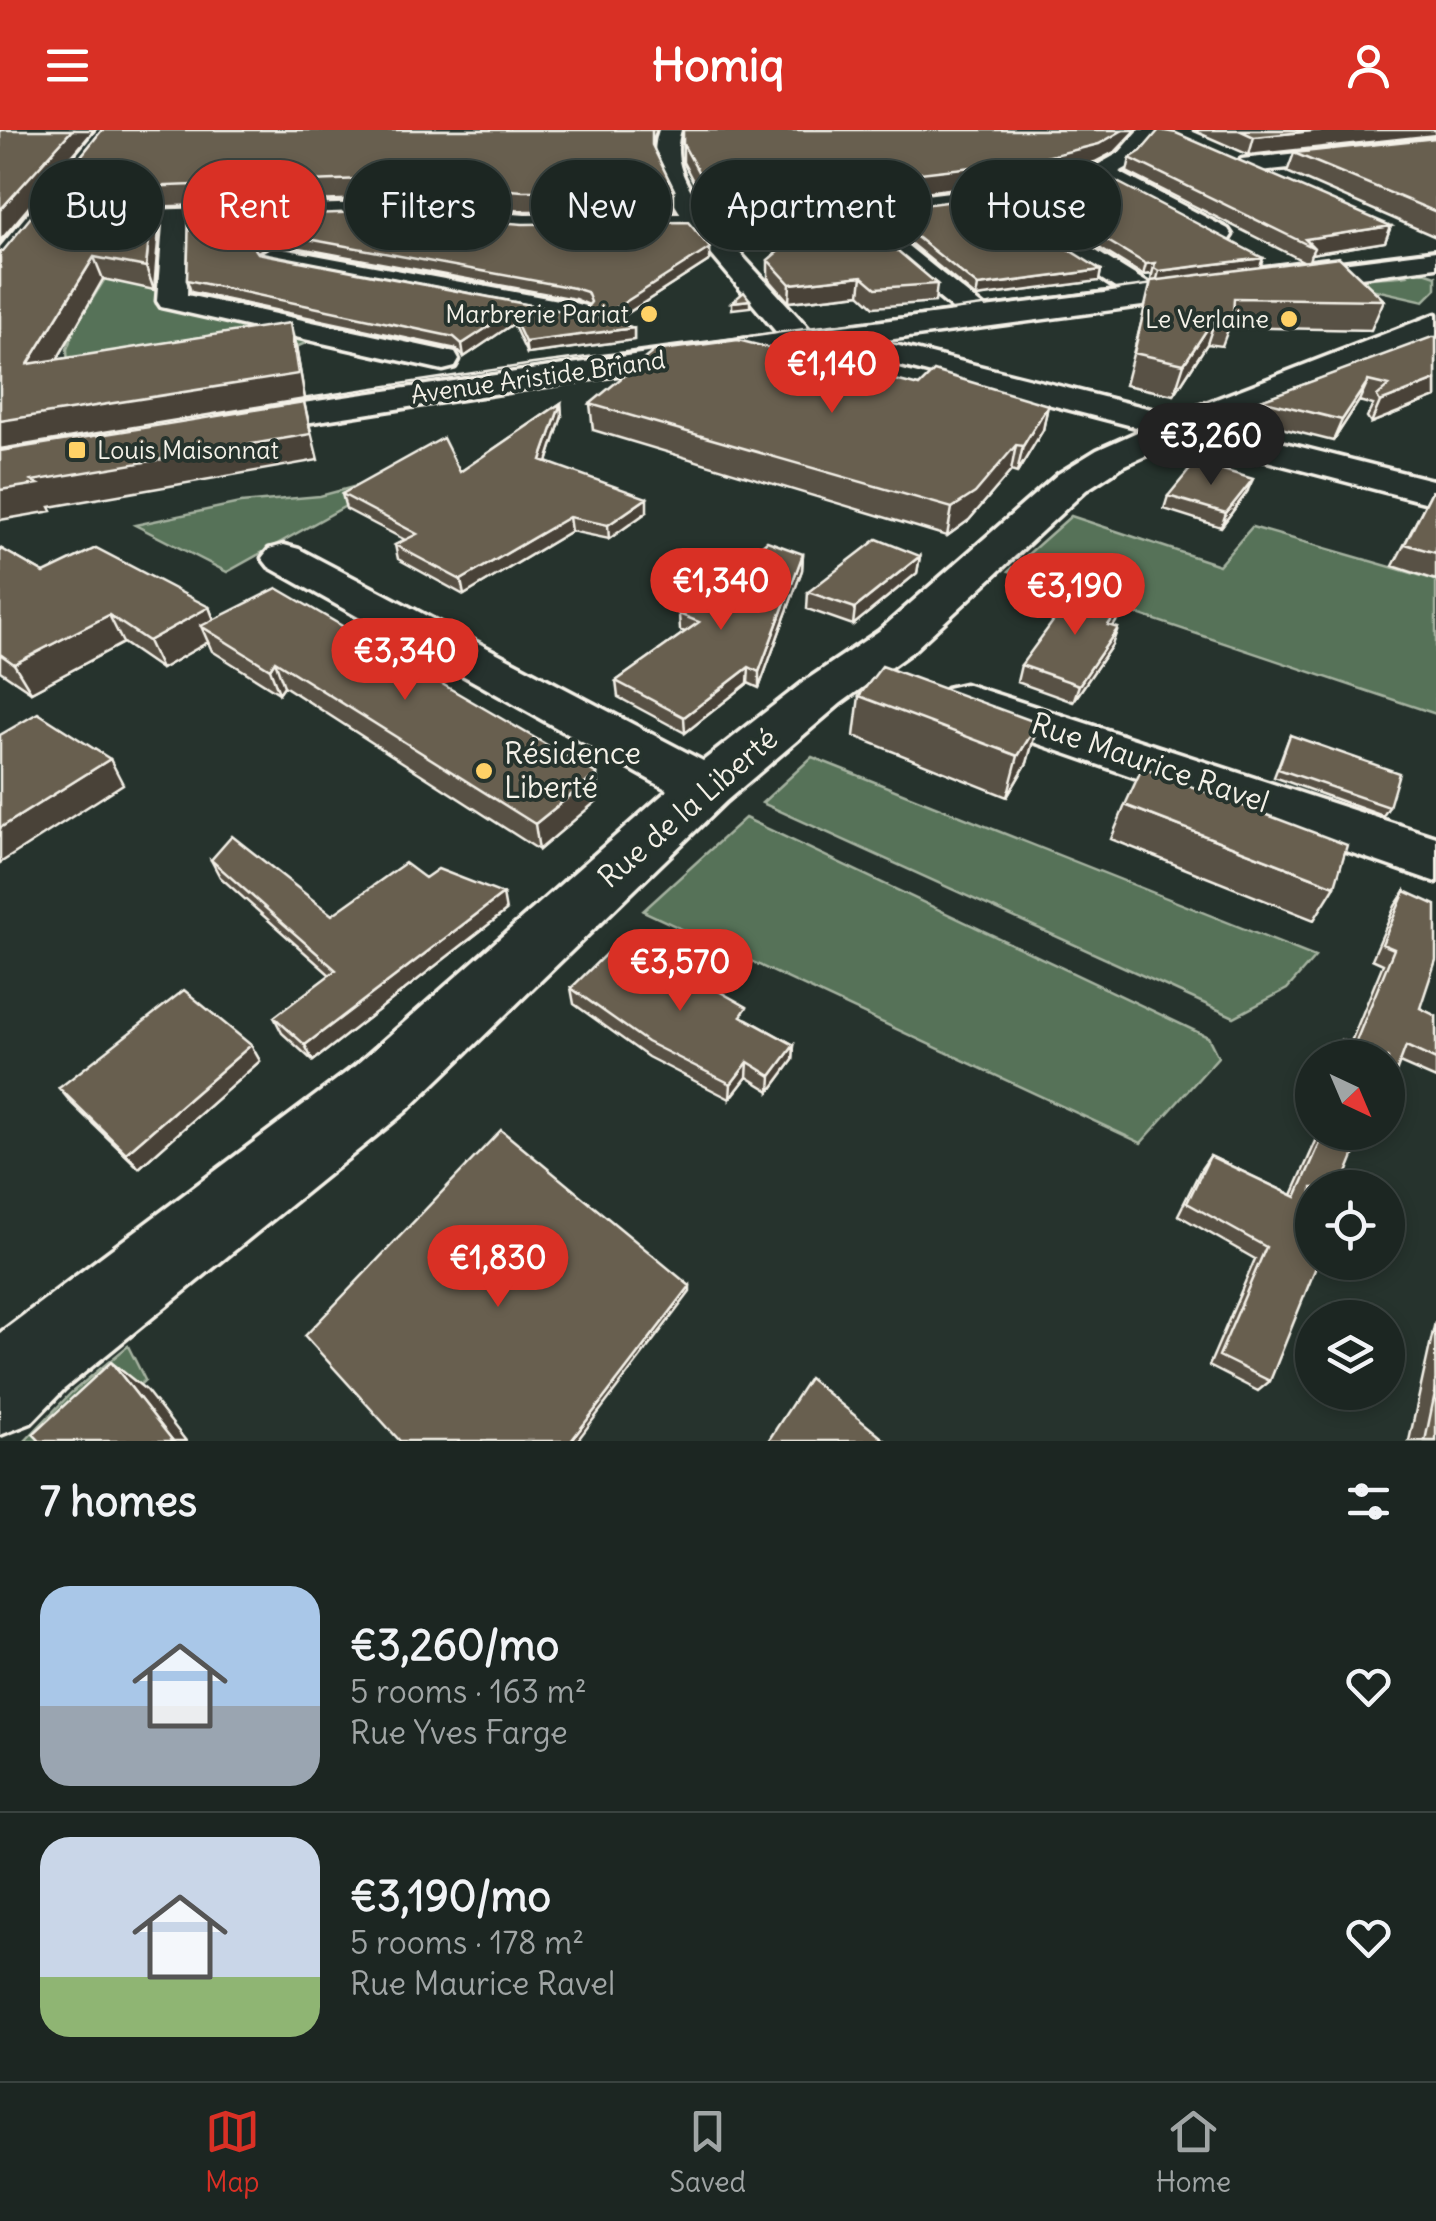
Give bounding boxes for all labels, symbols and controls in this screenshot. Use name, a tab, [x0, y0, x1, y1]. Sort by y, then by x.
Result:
text: Homiq	[652, 37, 784, 93]
icon: menu	[40, 38, 95, 93]
icon: person	[1341, 38, 1396, 93]
chip: Buy	[30, 160, 163, 250]
chip: Rent	[183, 160, 325, 250]
chip: Filters	[345, 160, 511, 250]
chip: New	[531, 160, 671, 250]
chip: Apartment	[691, 160, 931, 250]
chip: House	[951, 160, 1121, 250]
place label: Marbrerie Pariat	[445, 298, 629, 330]
marker: Marbrerie Pariat	[638, 303, 660, 325]
place label: Le Verlaine	[1145, 303, 1269, 335]
marker: Le Verlaine	[1278, 308, 1300, 330]
pin: €1,140	[751, 331, 913, 416]
street label: Avenue Aristide Briand	[409, 343, 667, 411]
text: €1,140	[787, 343, 877, 384]
pin: €3,260	[1130, 403, 1292, 488]
text: €3,260	[1160, 415, 1262, 456]
place label: Louis Maisonnat	[97, 434, 279, 466]
marker: Louis Maisonnat	[66, 439, 88, 461]
pin: €1,340	[640, 548, 802, 633]
pin: €3,190	[994, 553, 1156, 638]
text: €1,340	[672, 560, 770, 601]
text: €3,190	[1027, 565, 1123, 606]
pin: €3,340	[324, 618, 486, 703]
text: €3,340	[353, 630, 457, 671]
street label: Rue Maurice Ravel	[1027, 704, 1274, 821]
street label: Rue de la Liberté	[590, 719, 785, 896]
place label: Résidence Liberté	[504, 734, 641, 806]
marker: Résidence Liberté	[473, 760, 495, 782]
pin: €3,570	[599, 929, 761, 1014]
text: €3,570	[630, 941, 730, 982]
north arrow	[1295, 1040, 1405, 1150]
map controls	[1295, 1040, 1405, 1410]
button: locate	[1295, 1170, 1405, 1280]
pin: €1,830	[417, 1225, 579, 1310]
text: €1,830	[449, 1237, 547, 1278]
button: layers	[1295, 1300, 1405, 1410]
icon: filters	[1341, 1474, 1396, 1529]
text: 7 homes	[40, 1475, 197, 1527]
text: €3,260/mo	[350, 1619, 559, 1671]
icon: home	[120, 1626, 240, 1746]
icon: heart	[1341, 1659, 1396, 1714]
text: 5 rooms · 163 m²	[350, 1671, 587, 1712]
text: Rue Yves Farge	[350, 1712, 568, 1753]
text: €3,190/mo	[350, 1870, 551, 1922]
icon: home	[120, 1877, 240, 1997]
icon: heart	[1341, 1910, 1396, 1965]
text: 5 rooms · 178 m²	[350, 1922, 584, 1963]
text: Rue Maurice Ravel	[350, 1963, 615, 2004]
tab: Map	[205, 2104, 260, 2200]
tab: Saved	[669, 2104, 746, 2200]
tab: Home	[1156, 2104, 1231, 2200]

